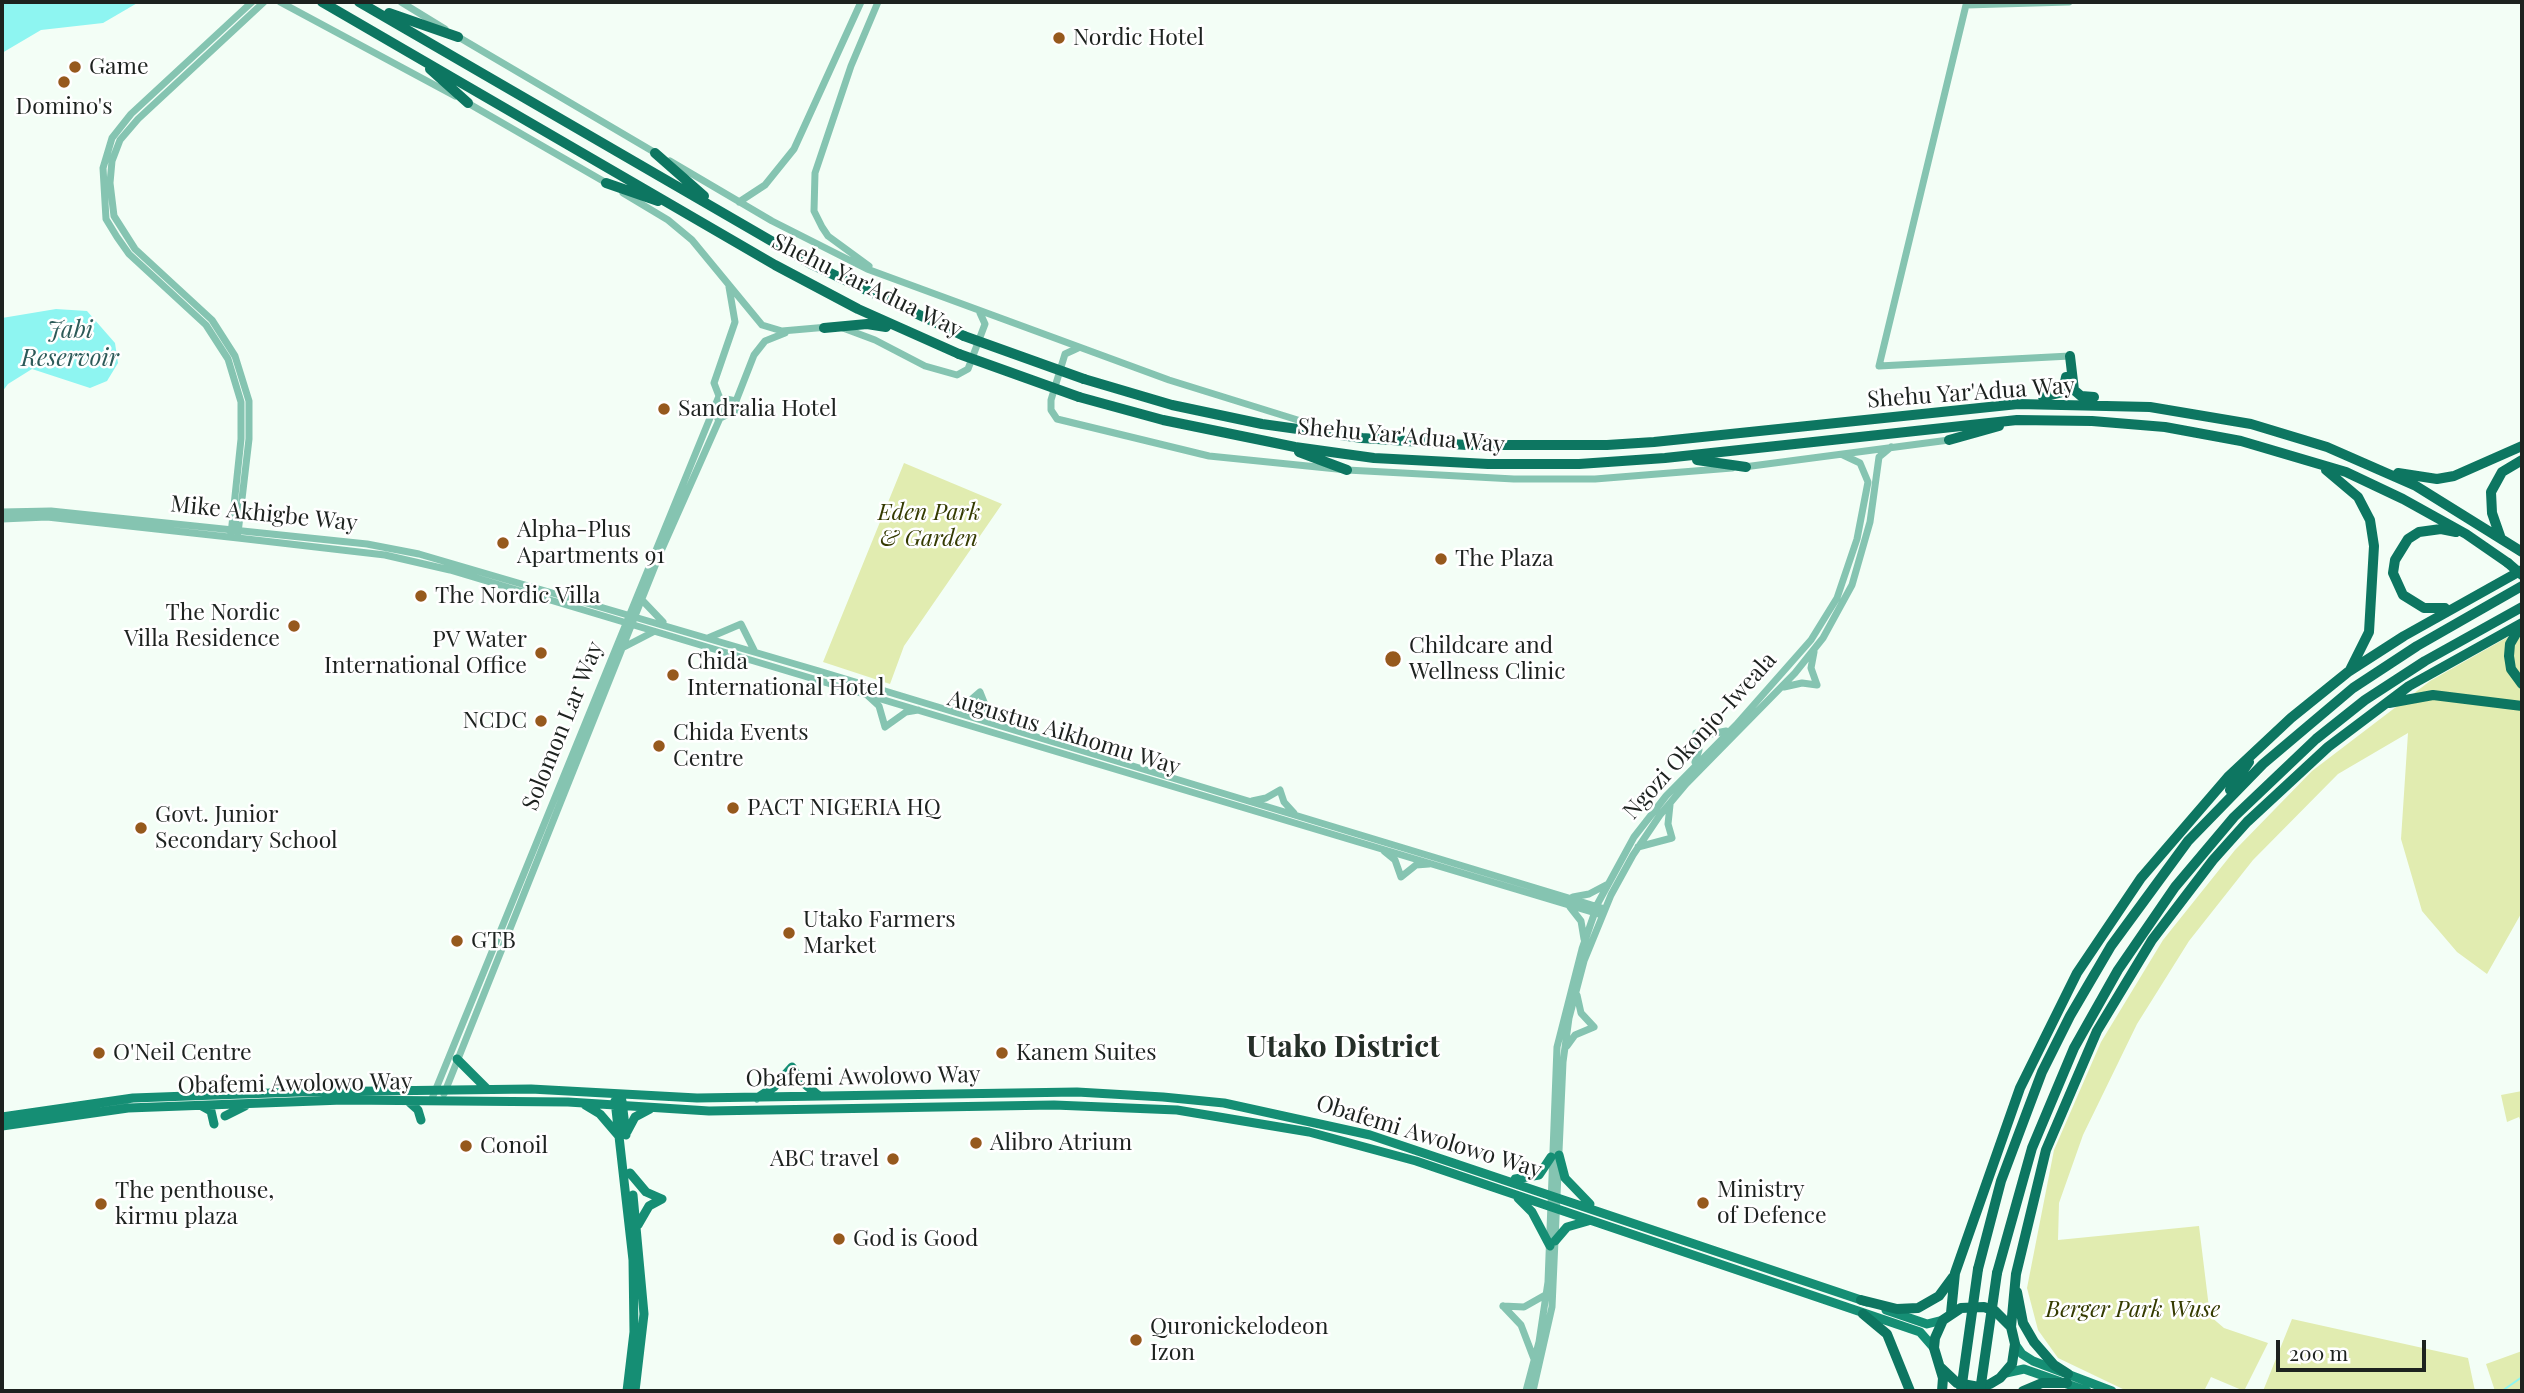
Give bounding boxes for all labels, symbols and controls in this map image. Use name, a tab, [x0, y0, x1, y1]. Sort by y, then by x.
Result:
place label: Nordic Hotel	[1073, 24, 1204, 52]
marker: Nordic Hotel	[1051, 30, 1067, 46]
place label: Game	[89, 53, 149, 81]
marker: Game	[67, 59, 83, 75]
marker: Domino's	[56, 74, 72, 90]
place label: Domino's	[16, 93, 112, 121]
street label: Shehu Yar'Adua Way	[767, 228, 967, 344]
water label: Jabi Reservoir	[21, 317, 119, 373]
street label: Shehu Yar'Adua Way	[1866, 372, 2076, 414]
place label: Sandralia Hotel	[678, 395, 837, 423]
marker: Sandralia Hotel	[656, 401, 672, 417]
street label: Shehu Yar'Adua Way	[1296, 413, 1506, 459]
street label: Mike Akhigbe Way	[169, 490, 359, 538]
park label: Eden Park & Garden	[878, 499, 980, 553]
place label: Alpha-Plus Apartments 91	[517, 516, 665, 570]
marker: Alpha-Plus Apartments 91	[495, 535, 511, 551]
place label: The Plaza	[1455, 545, 1554, 573]
marker: The Plaza	[1433, 551, 1449, 567]
place label: The Nordic Villa	[435, 582, 600, 610]
marker: The Nordic Villa	[413, 588, 429, 604]
place label: The Nordic Villa Residence	[124, 599, 280, 653]
marker: The Nordic Villa Residence	[286, 618, 302, 634]
place label: PV Water International Office	[324, 626, 527, 680]
place label: Childcare and Wellness Clinic	[1409, 632, 1565, 686]
street label: Solomon Lar Way	[517, 638, 609, 814]
marker: PV Water International Office	[533, 645, 549, 661]
street label: Ngozi Okonjo-Iweala	[1618, 647, 1782, 825]
place label: Chida International Hotel	[687, 648, 885, 702]
marker: Childcare and Wellness Clinic	[1383, 649, 1403, 669]
marker: Chida International Hotel	[665, 667, 681, 683]
street label: Augustus Aikhomu Way	[944, 684, 1184, 782]
place label: NCDC	[463, 707, 527, 735]
marker: NCDC	[533, 713, 549, 729]
place label: Chida Events Centre	[673, 719, 808, 773]
marker: Chida Events Centre	[651, 738, 667, 754]
place label: PACT NIGERIA HQ	[747, 794, 941, 822]
marker: PACT NIGERIA HQ	[725, 800, 741, 816]
place label: Govt. Junior Secondary School	[155, 801, 338, 855]
marker: Govt. Junior Secondary School	[133, 820, 149, 836]
place label: Utako Farmers Market	[803, 906, 956, 960]
marker: Utako Farmers Market	[781, 925, 797, 941]
place label: GTB	[471, 927, 516, 955]
marker: GTB	[449, 933, 465, 949]
district label: Utako District	[1246, 1030, 1440, 1066]
place label: O'Neil Centre	[113, 1039, 252, 1067]
place label: Kanem Suites	[1016, 1039, 1157, 1067]
marker: O'Neil Centre	[91, 1045, 107, 1061]
marker: Kanem Suites	[994, 1045, 1010, 1061]
street label: Obafemi Awolowo Way	[745, 1061, 981, 1093]
street label: Obafemi Awolowo Way	[177, 1068, 413, 1100]
street label: Obafemi Awolowo Way	[1313, 1089, 1545, 1185]
place label: Alibro Atrium	[990, 1129, 1132, 1157]
place label: Conoil	[480, 1132, 548, 1160]
marker: Alibro Atrium	[968, 1135, 984, 1151]
marker: Conoil	[458, 1138, 474, 1154]
place label: ABC travel	[770, 1145, 879, 1173]
marker: ABC travel	[885, 1151, 901, 1167]
place label: Ministry of Defence	[1717, 1176, 1827, 1230]
place label: The penthouse, kirmu plaza	[115, 1177, 274, 1231]
marker: Ministry of Defence	[1695, 1195, 1711, 1211]
marker: The penthouse, kirmu plaza	[93, 1196, 109, 1212]
place label: God is Good	[853, 1225, 978, 1253]
marker: God is Good	[831, 1231, 847, 1247]
park label: Berger Park Wuse	[2046, 1296, 2220, 1324]
place label: Quronickelodeon Izon	[1150, 1313, 1328, 1367]
scale bar	[2279, 1326, 2430, 1370]
marker: Quronickelodeon Izon	[1128, 1332, 1144, 1348]
text: 200 m	[2289, 1338, 2348, 1366]

